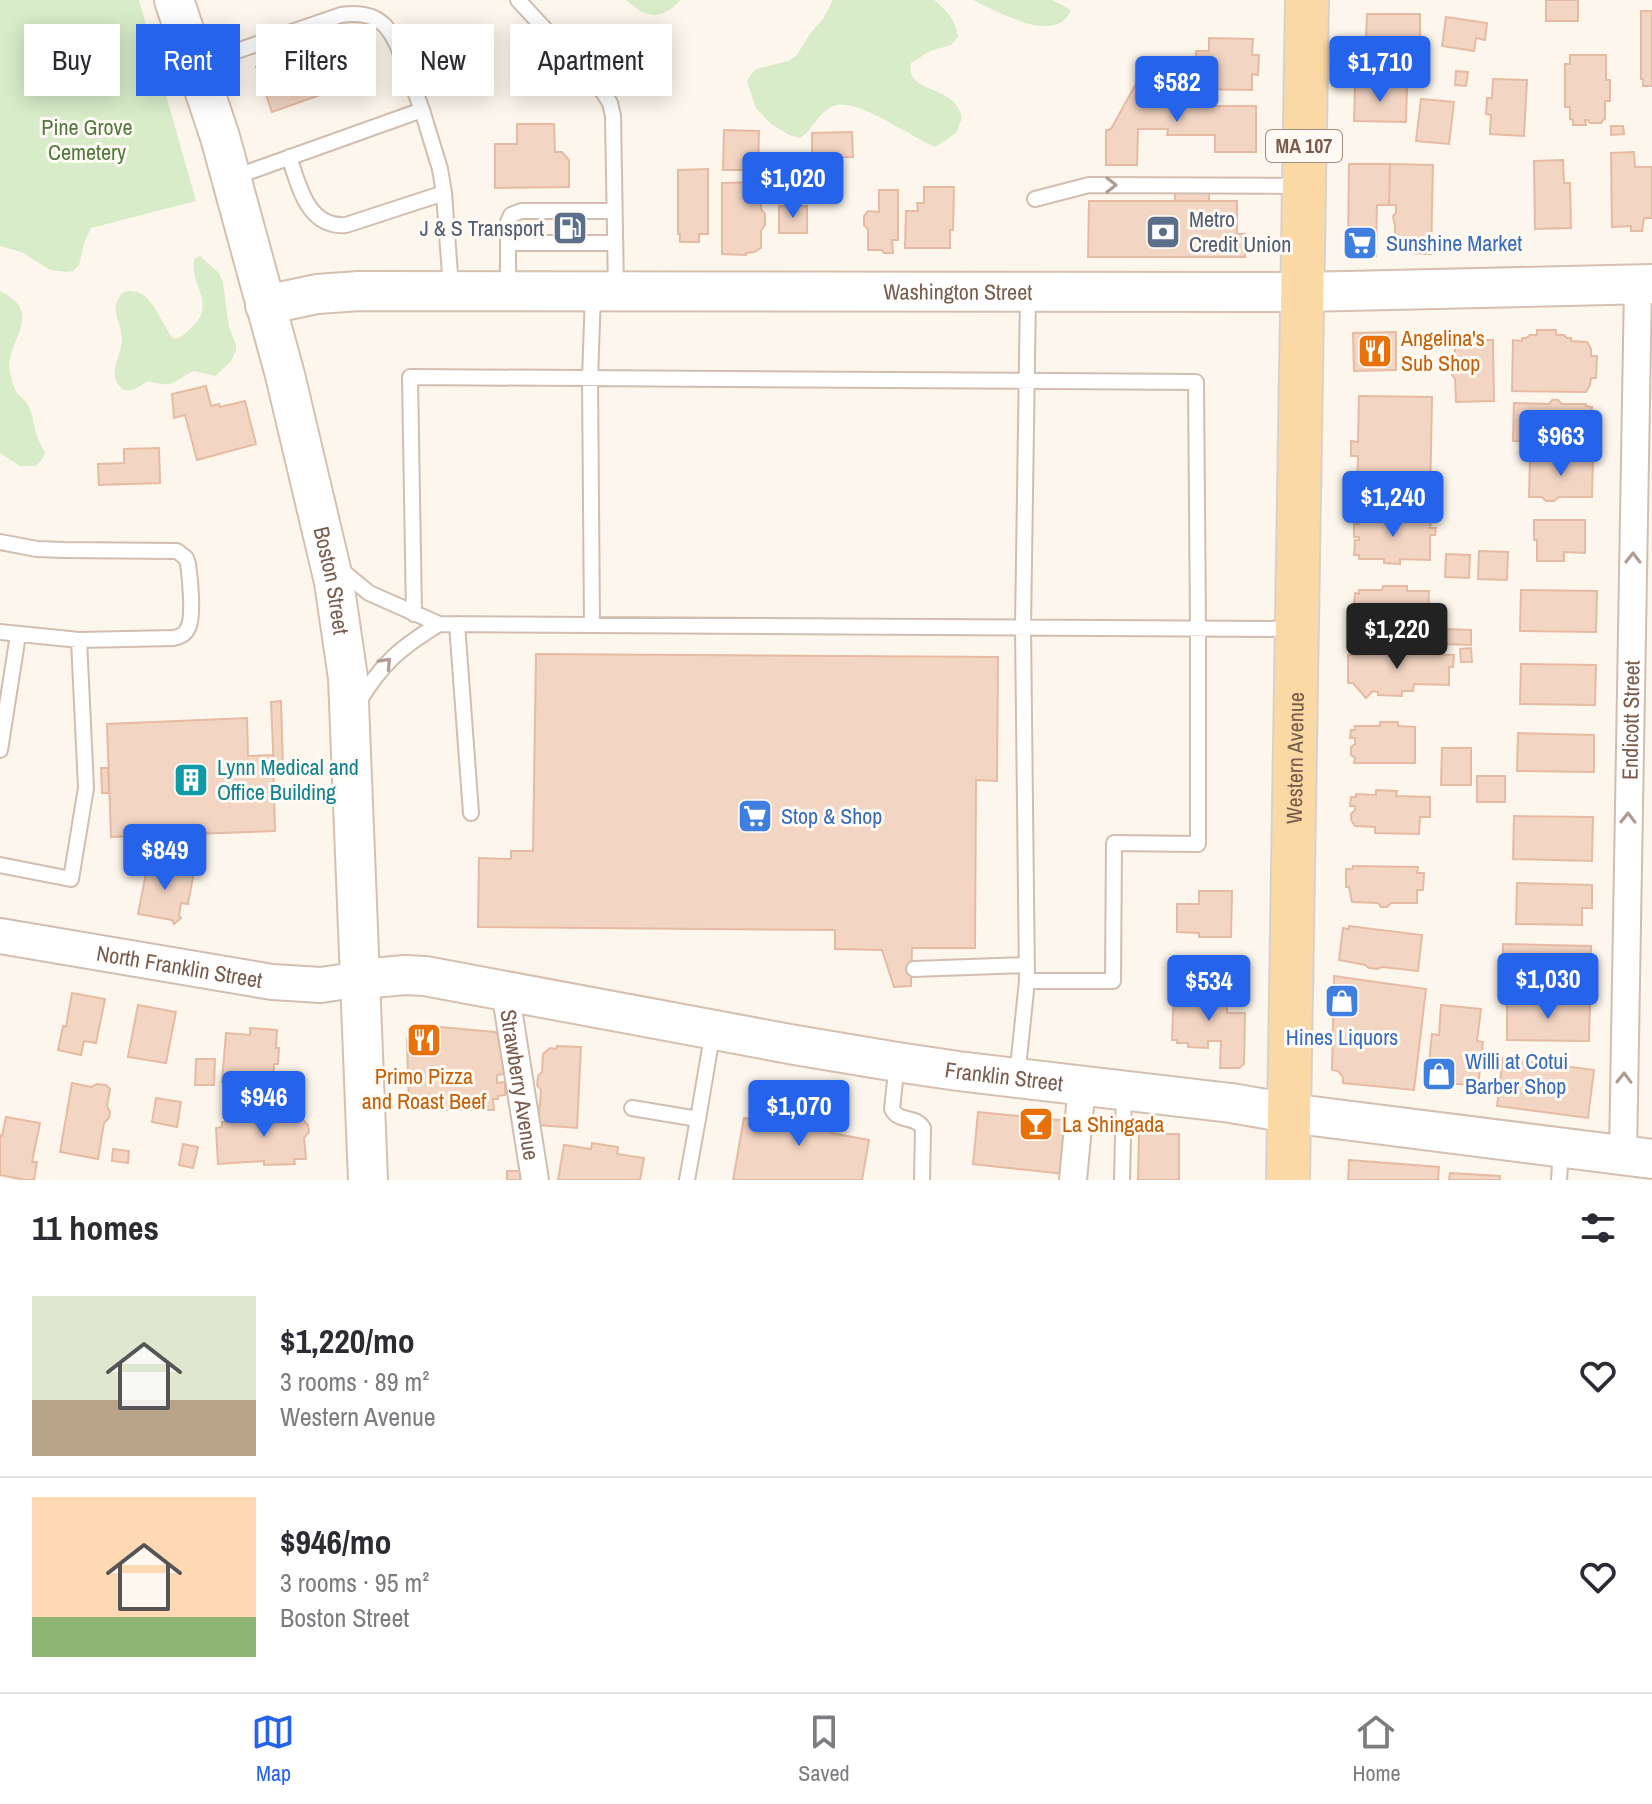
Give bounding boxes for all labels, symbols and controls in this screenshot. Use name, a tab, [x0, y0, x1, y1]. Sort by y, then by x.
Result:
chip: Buy	[24, 24, 120, 96]
chip: Rent	[136, 24, 240, 96]
chip: Filters	[256, 24, 376, 96]
chip: New	[392, 24, 494, 96]
chip: Apartment	[510, 24, 672, 96]
pin: $1,710	[1315, 36, 1445, 104]
text: $1,710	[1347, 44, 1413, 79]
pin: $582	[1130, 56, 1224, 124]
text: $582	[1153, 64, 1201, 99]
park label: Pine Grove Cemetery	[41, 112, 133, 167]
road number: MA 107	[1266, 130, 1342, 162]
pin: $1,020	[728, 152, 858, 220]
text: $1,020	[760, 160, 826, 195]
one-way arrow	[1105, 176, 1118, 194]
place label: Metro Credit Union	[1189, 204, 1291, 259]
fuel station icon: J & S Transport	[551, 209, 589, 247]
place label: J & S Transport	[420, 213, 544, 243]
bank icon: Metro Credit Union	[1144, 213, 1182, 251]
supermarket icon: Sunshine Market	[1341, 224, 1379, 262]
place label: Sunshine Market	[1386, 228, 1522, 258]
street label: Washington Street	[883, 277, 1032, 307]
place label: Angelina's Sub Shop	[1400, 323, 1485, 378]
restaurant icon: Angelina's Sub Shop	[1356, 332, 1394, 370]
pin: $963	[1514, 410, 1608, 478]
text: $963	[1537, 418, 1585, 453]
pin: $1,240	[1328, 471, 1458, 539]
text: $1,240	[1360, 479, 1426, 514]
street label: Boston Street	[306, 523, 356, 636]
one-way arrow	[1624, 551, 1641, 564]
pin: $1,220	[1332, 603, 1462, 671]
text: $1,220	[1364, 611, 1430, 646]
one-way arrow	[377, 658, 391, 673]
street label: Endicott Street	[1614, 660, 1647, 780]
street label: Western Avenue	[1279, 692, 1311, 824]
place label: Lynn Medical and Office Building	[217, 752, 359, 807]
building icon: Lynn Medical and Office Building	[172, 761, 210, 799]
supermarket icon: Stop & Shop	[736, 797, 774, 835]
place label: Stop & Shop	[781, 801, 882, 831]
one-way arrow	[1619, 811, 1637, 824]
pin: $849	[118, 824, 212, 892]
text: $849	[141, 832, 189, 867]
street label: North Franklin Street	[94, 938, 265, 995]
pin: $1,030	[1483, 953, 1613, 1021]
pin: $534	[1162, 955, 1256, 1023]
text: $1,030	[1515, 961, 1581, 996]
text: $534	[1185, 963, 1233, 998]
shop icon: Hines Liquors	[1323, 982, 1361, 1020]
street label: Strawberry Avenue	[493, 1007, 547, 1162]
restaurant icon: Primo Pizza and Roast Beef	[405, 1021, 443, 1059]
place label: Hines Liquors	[1286, 1022, 1398, 1052]
place label: Willi at Cotui Barber Shop	[1465, 1046, 1568, 1101]
street label: Franklin Street	[943, 1054, 1065, 1098]
shop icon: Willi at Cotui Barber Shop	[1420, 1055, 1458, 1093]
place label: Primo Pizza and Roast Beef	[362, 1061, 487, 1116]
pin: $946	[217, 1071, 311, 1139]
one-way arrow	[1615, 1071, 1633, 1084]
text: $946	[240, 1079, 288, 1114]
pin: $1,070	[734, 1080, 864, 1148]
text: $1,070	[766, 1088, 832, 1123]
bar icon: La Shingada	[1017, 1105, 1055, 1143]
place label: La Shingada	[1062, 1109, 1164, 1139]
text: 11 homes	[32, 1205, 159, 1251]
icon: filters	[1576, 1206, 1620, 1250]
text: $1,220/mo	[280, 1318, 415, 1364]
icon: home	[96, 1328, 192, 1424]
icon: heart	[1576, 1354, 1620, 1398]
text: 3 rooms · 89 m²	[280, 1364, 429, 1399]
text: Western Avenue	[280, 1399, 436, 1434]
text: $946/mo	[280, 1519, 392, 1565]
icon: home	[96, 1529, 192, 1625]
icon: heart	[1576, 1555, 1620, 1599]
text: 3 rooms · 95 m²	[280, 1565, 429, 1600]
text: Boston Street	[280, 1600, 409, 1635]
tab: Map	[251, 1710, 295, 1788]
tab: Saved	[798, 1710, 850, 1788]
tab: Home	[1352, 1710, 1401, 1788]

